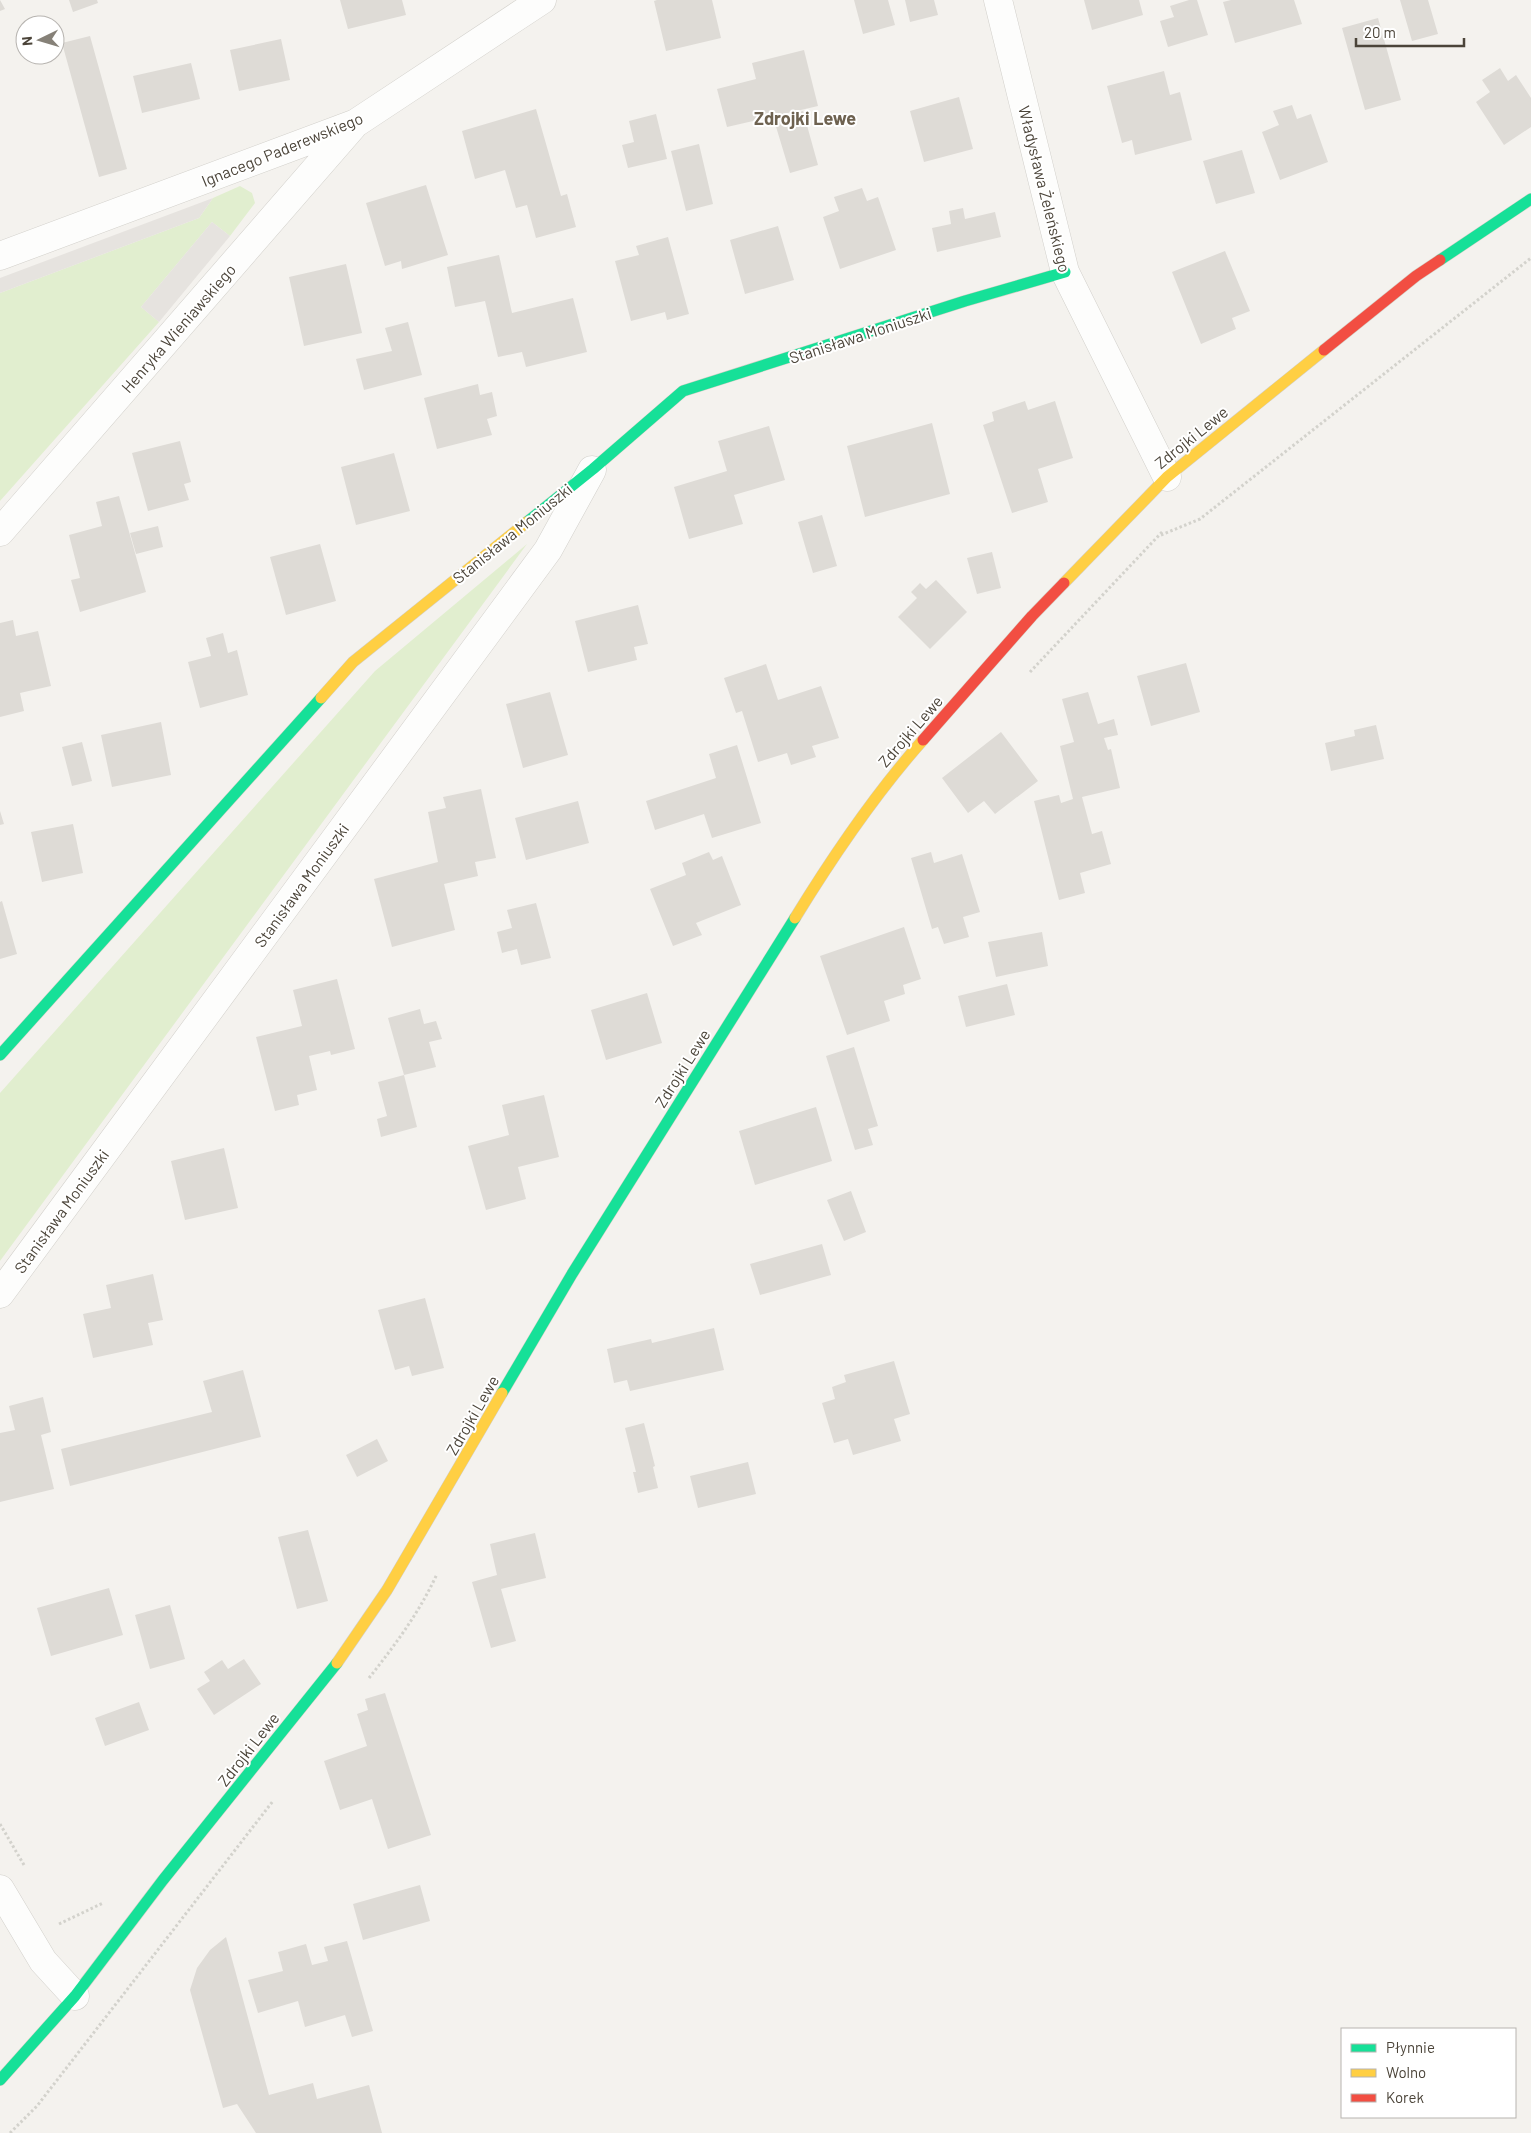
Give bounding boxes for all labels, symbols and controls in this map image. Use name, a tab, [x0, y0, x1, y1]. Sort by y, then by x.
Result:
north arrow	[15, 15, 65, 65]
scale bar	[1356, 15, 1464, 47]
text: 20 m	[1364, 23, 1396, 41]
text: N	[18, 36, 35, 47]
street label: Władysława Żeleńskiego	[1015, 104, 1075, 274]
district label: Zdrojki Lewe	[754, 107, 856, 129]
street label: Ignacego Paderewskiego	[199, 108, 365, 190]
street label: Henryka Wieniawskiego	[117, 260, 239, 396]
street label: Stanisława Moniuszki	[787, 303, 933, 367]
street label: Zdrojki Lewe	[1151, 402, 1231, 472]
street label: Stanisława Moniuszki	[448, 479, 576, 587]
street label: Zdrojki Lewe	[874, 691, 946, 771]
street label: Stanisława Moniuszki	[250, 819, 352, 951]
street label: Zdrojki Lewe	[651, 1025, 713, 1111]
street label: Stanisława Moniuszki	[10, 1145, 112, 1277]
street label: Zdrojki Lewe	[442, 1372, 502, 1458]
street label: Zdrojki Lewe	[213, 1708, 283, 1790]
legend	[1341, 2028, 1516, 2118]
text: Płynnie	[1386, 2038, 1435, 2056]
text: Wolno	[1386, 2063, 1426, 2081]
text: Korek	[1386, 2088, 1424, 2106]

